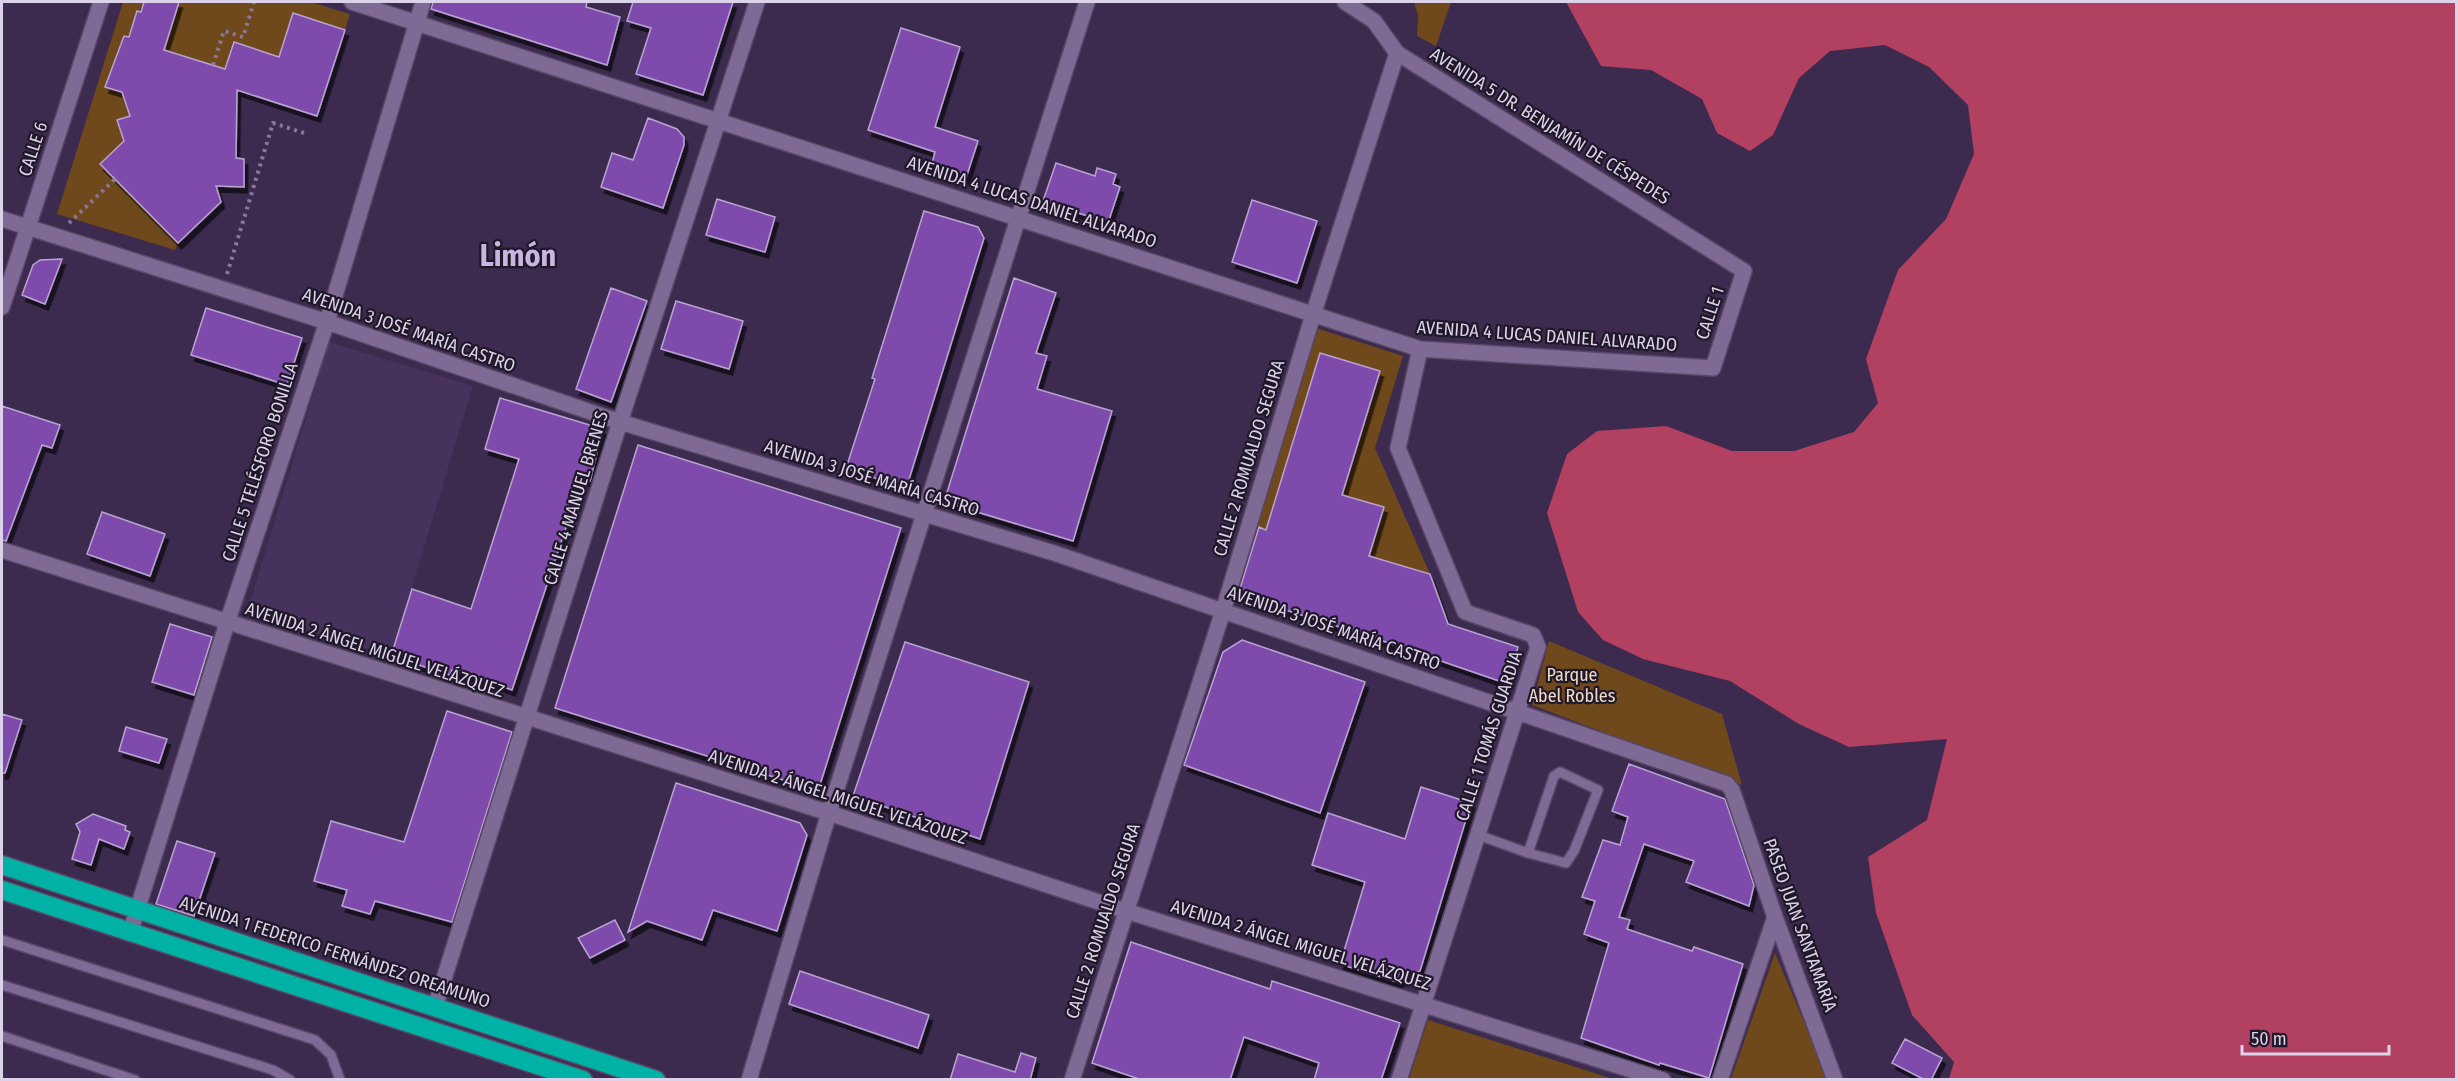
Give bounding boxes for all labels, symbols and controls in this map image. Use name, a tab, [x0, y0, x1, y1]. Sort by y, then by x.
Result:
street label: AVENIDA 5 DR. BENJAMÍN DE CÉSPEDES	[1426, 42, 1674, 209]
street label: CALLE 6	[14, 119, 52, 179]
street label: AVENIDA 4 LUCAS DANIEL ALVARADO	[905, 151, 1159, 253]
district label: Limón	[480, 238, 556, 274]
street label: AVENIDA 3 JOSÉ MARÍA CASTRO	[300, 282, 519, 377]
street label: CALLE 1	[1691, 284, 1729, 342]
street label: AVENIDA 4 LUCAS DANIEL ALVARADO	[1416, 316, 1678, 356]
street label: CALLE 2 ROMUALDO SEGURA	[1209, 357, 1290, 559]
street label: CALLE 5 TELÉSFORO BONILLA	[216, 359, 303, 564]
street label: CALLE 4 MANUEL BRENES	[539, 408, 613, 588]
street label: AVENIDA 3 JOSÉ MARÍA CASTRO	[762, 434, 982, 521]
street label: AVENIDA 3 JOSÉ MARÍA CASTRO	[1225, 580, 1444, 675]
street label: AVENIDA 2 ÁNGEL MIGUEL VELÁZQUEZ	[243, 597, 507, 702]
street label: CALLE 1 TOMÁS GUARDIA	[1450, 647, 1527, 824]
park label: Parque Abel Robles	[1529, 664, 1616, 707]
street label: AVENIDA 2 ÁNGEL MIGUEL VELÁZQUEZ	[706, 744, 970, 849]
street label: CALLE 2 ROMUALDO SEGURA	[1061, 820, 1145, 1022]
street label: PASEO JUAN SANTAMARÍA	[1758, 835, 1843, 1015]
street label: AVENIDA 1 FEDERICO FERNÁNDEZ OREAMUNO	[177, 890, 493, 1013]
street label: AVENIDA 2 ÁNGEL MIGUEL VELÁZQUEZ	[1168, 894, 1434, 995]
scale bar	[2242, 1018, 2389, 1056]
text: 50 m	[2251, 1028, 2287, 1050]

